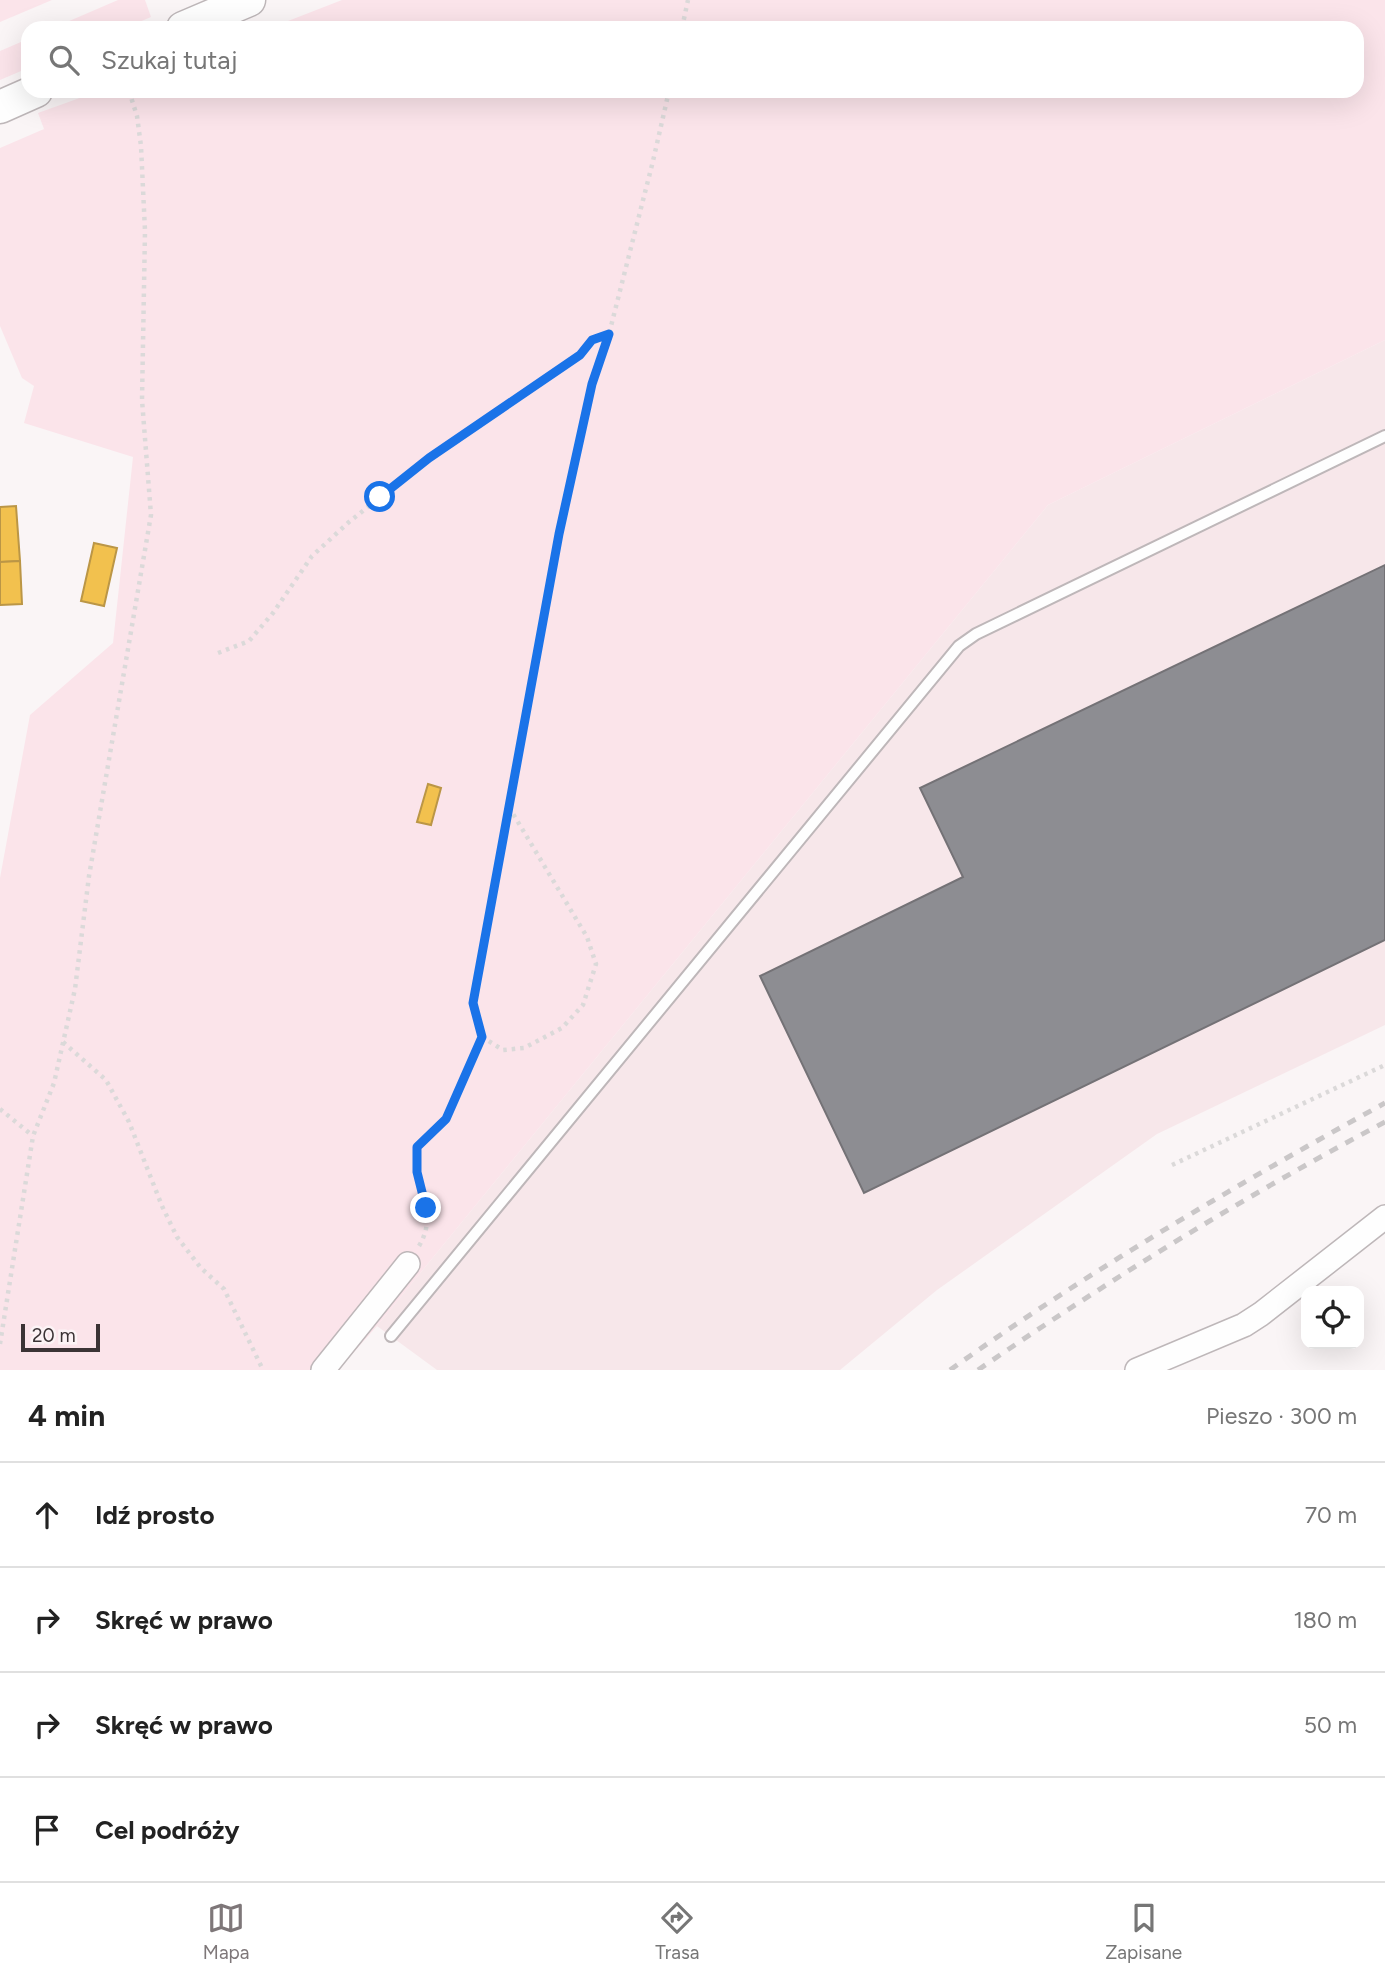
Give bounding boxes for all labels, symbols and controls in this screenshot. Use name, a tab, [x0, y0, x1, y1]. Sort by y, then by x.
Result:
search box	[21, 21, 1364, 98]
icon: search	[45, 41, 83, 79]
text: Szukaj tutaj	[101, 44, 238, 76]
route start	[364, 481, 395, 512]
route end	[410, 1192, 441, 1223]
map controls	[1301, 1286, 1364, 1349]
button: locate	[1301, 1286, 1364, 1349]
scale bar	[21, 1321, 100, 1353]
text: 20 m	[32, 1324, 76, 1347]
text: 4 min	[28, 1397, 105, 1434]
text: Pieszo · 300 m	[1206, 1402, 1357, 1430]
icon: ahead	[28, 1496, 66, 1534]
text: Idź prosto	[95, 1499, 215, 1531]
text: 70 m	[1305, 1501, 1357, 1529]
icon: right	[28, 1601, 66, 1639]
text: Skręć w prawo	[95, 1604, 273, 1636]
text: 180 m	[1293, 1606, 1357, 1634]
icon: right	[28, 1706, 66, 1744]
text: Skręć w prawo	[95, 1709, 273, 1741]
text: 50 m	[1304, 1711, 1357, 1739]
icon: arrive	[28, 1811, 66, 1849]
text: Cel podróży	[95, 1814, 239, 1846]
tab: Mapa	[203, 1899, 250, 1964]
tab: Trasa	[655, 1899, 699, 1964]
tab: Zapisane	[1105, 1899, 1182, 1964]

